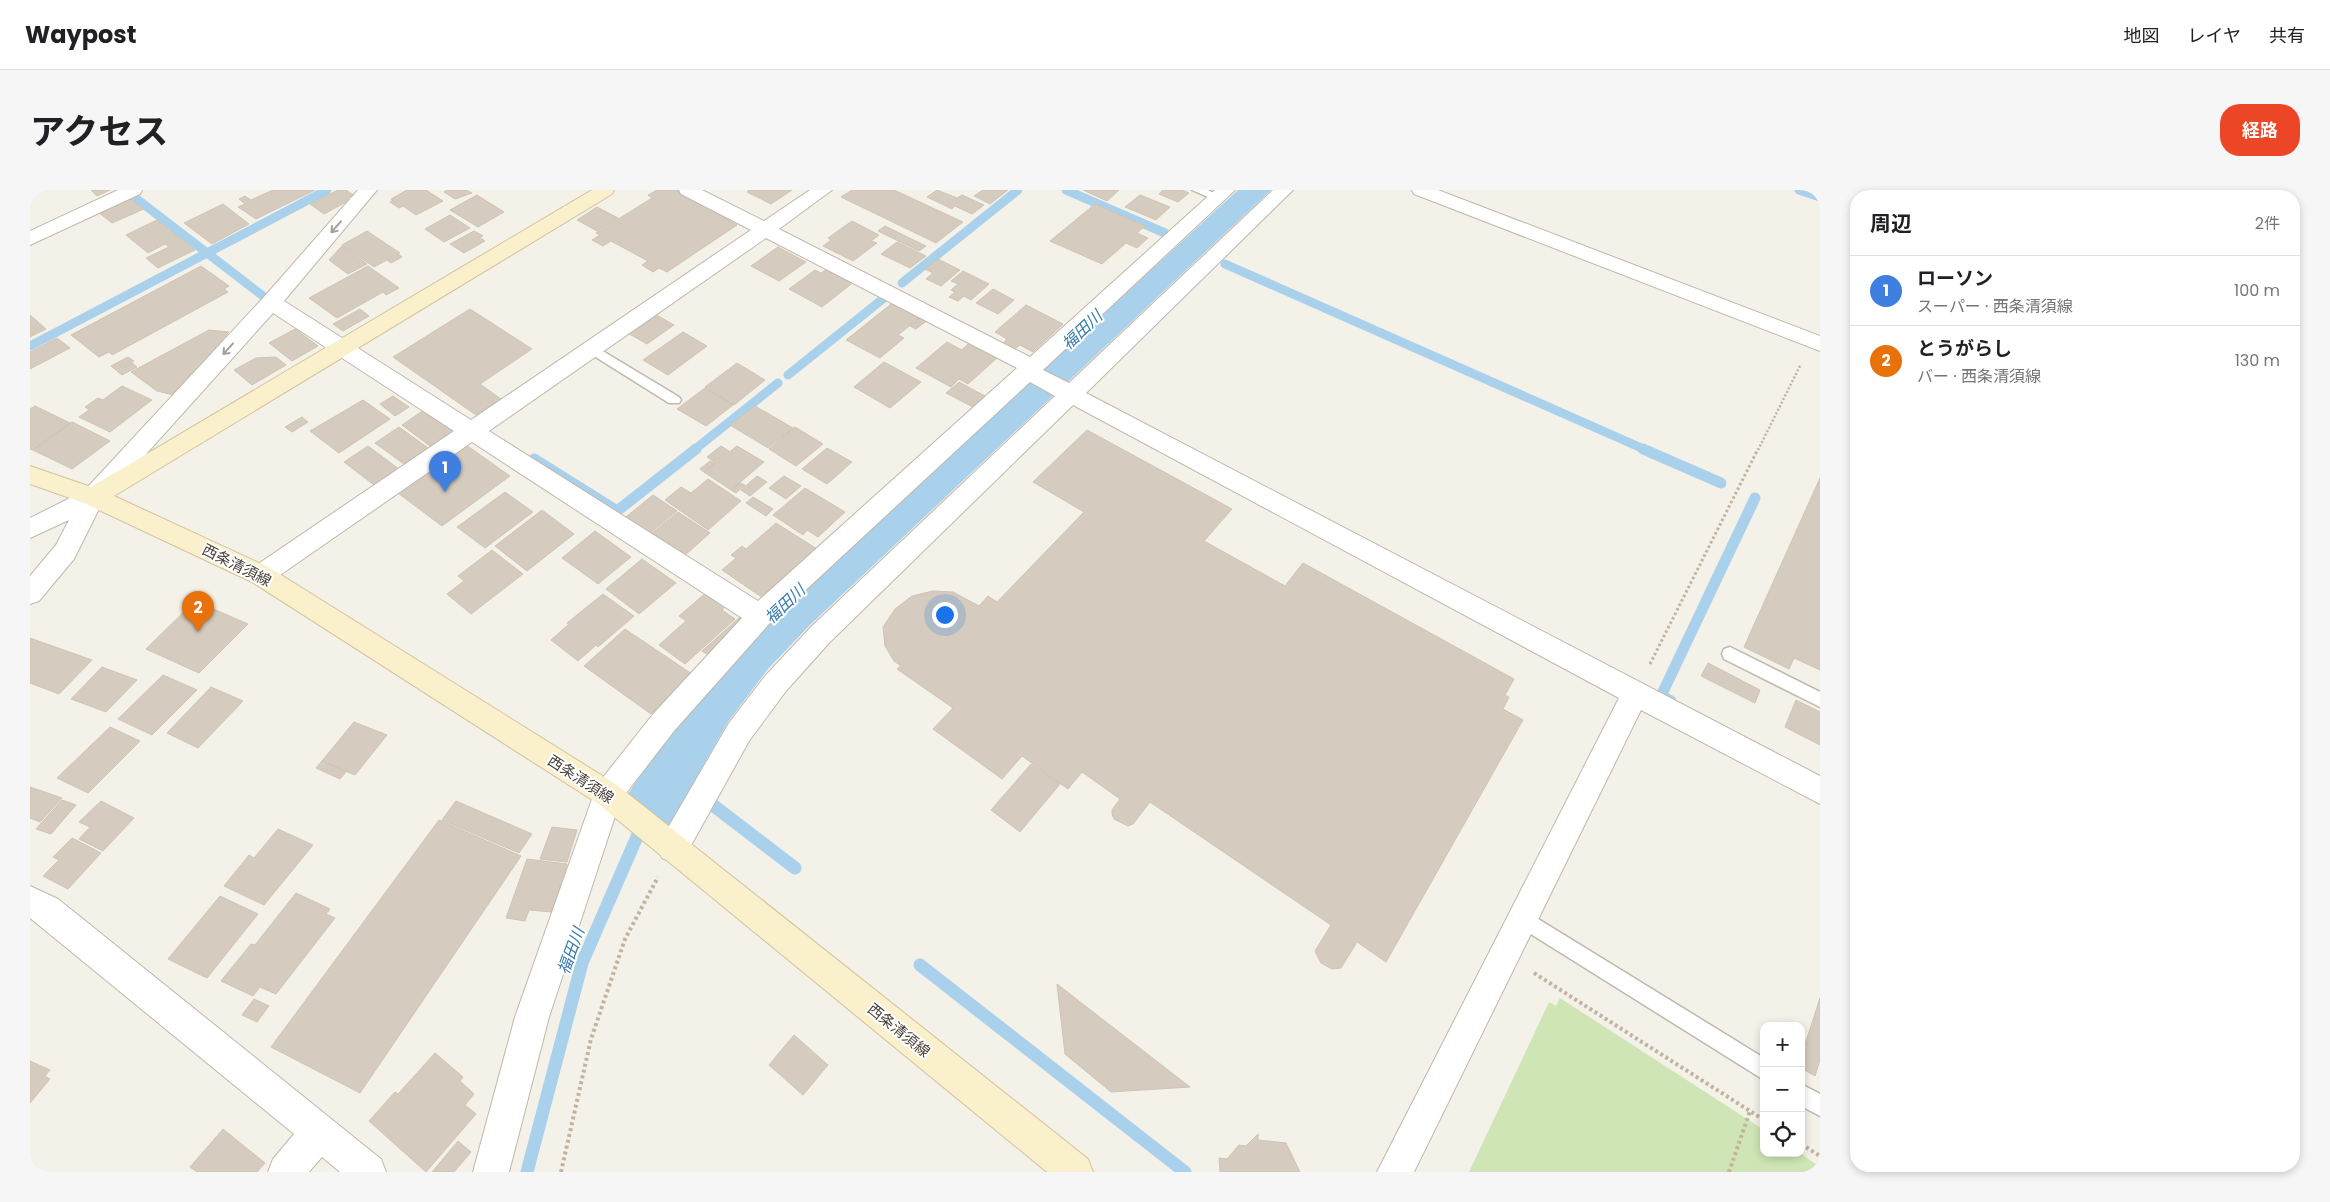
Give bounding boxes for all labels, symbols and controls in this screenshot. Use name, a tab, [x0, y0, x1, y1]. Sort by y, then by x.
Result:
text: Waypost	[25, 18, 136, 51]
text: 地図	[2124, 23, 2160, 48]
text: レイヤ	[2188, 23, 2241, 48]
text: 共有	[2269, 23, 2305, 48]
button: 経路	[2220, 104, 2300, 156]
text: アクセス	[30, 107, 168, 156]
text: 周辺	[1870, 209, 1912, 238]
text: 2件	[2255, 212, 2280, 235]
one-way arrow	[331, 220, 342, 233]
text: ローソン	[1917, 265, 1993, 292]
text: 1	[1883, 279, 1889, 302]
text: 100 m	[2234, 279, 2280, 302]
text: スーパー · 西条清須線	[1917, 295, 2073, 318]
water label: 福田川	[1057, 304, 1109, 355]
text: とうがらし	[1917, 335, 2012, 362]
one-way arrow	[223, 342, 234, 355]
text: 2	[1881, 349, 1891, 372]
text: 130 m	[2235, 349, 2280, 372]
text: バー · 西条清須線	[1917, 365, 2041, 388]
pin: 1	[429, 451, 461, 492]
street label: 西条清須線	[199, 539, 275, 591]
water label: 福田川	[760, 578, 812, 629]
pin: 2	[182, 591, 214, 632]
your location	[932, 602, 958, 628]
street label: 西条清須線	[544, 750, 618, 808]
water label: 福田川	[552, 923, 591, 977]
street label: 西条清須線	[863, 998, 935, 1062]
map controls	[1760, 1022, 1805, 1157]
button: +	[1760, 1022, 1805, 1067]
button: −	[1760, 1067, 1805, 1112]
button: locate	[1760, 1112, 1805, 1157]

